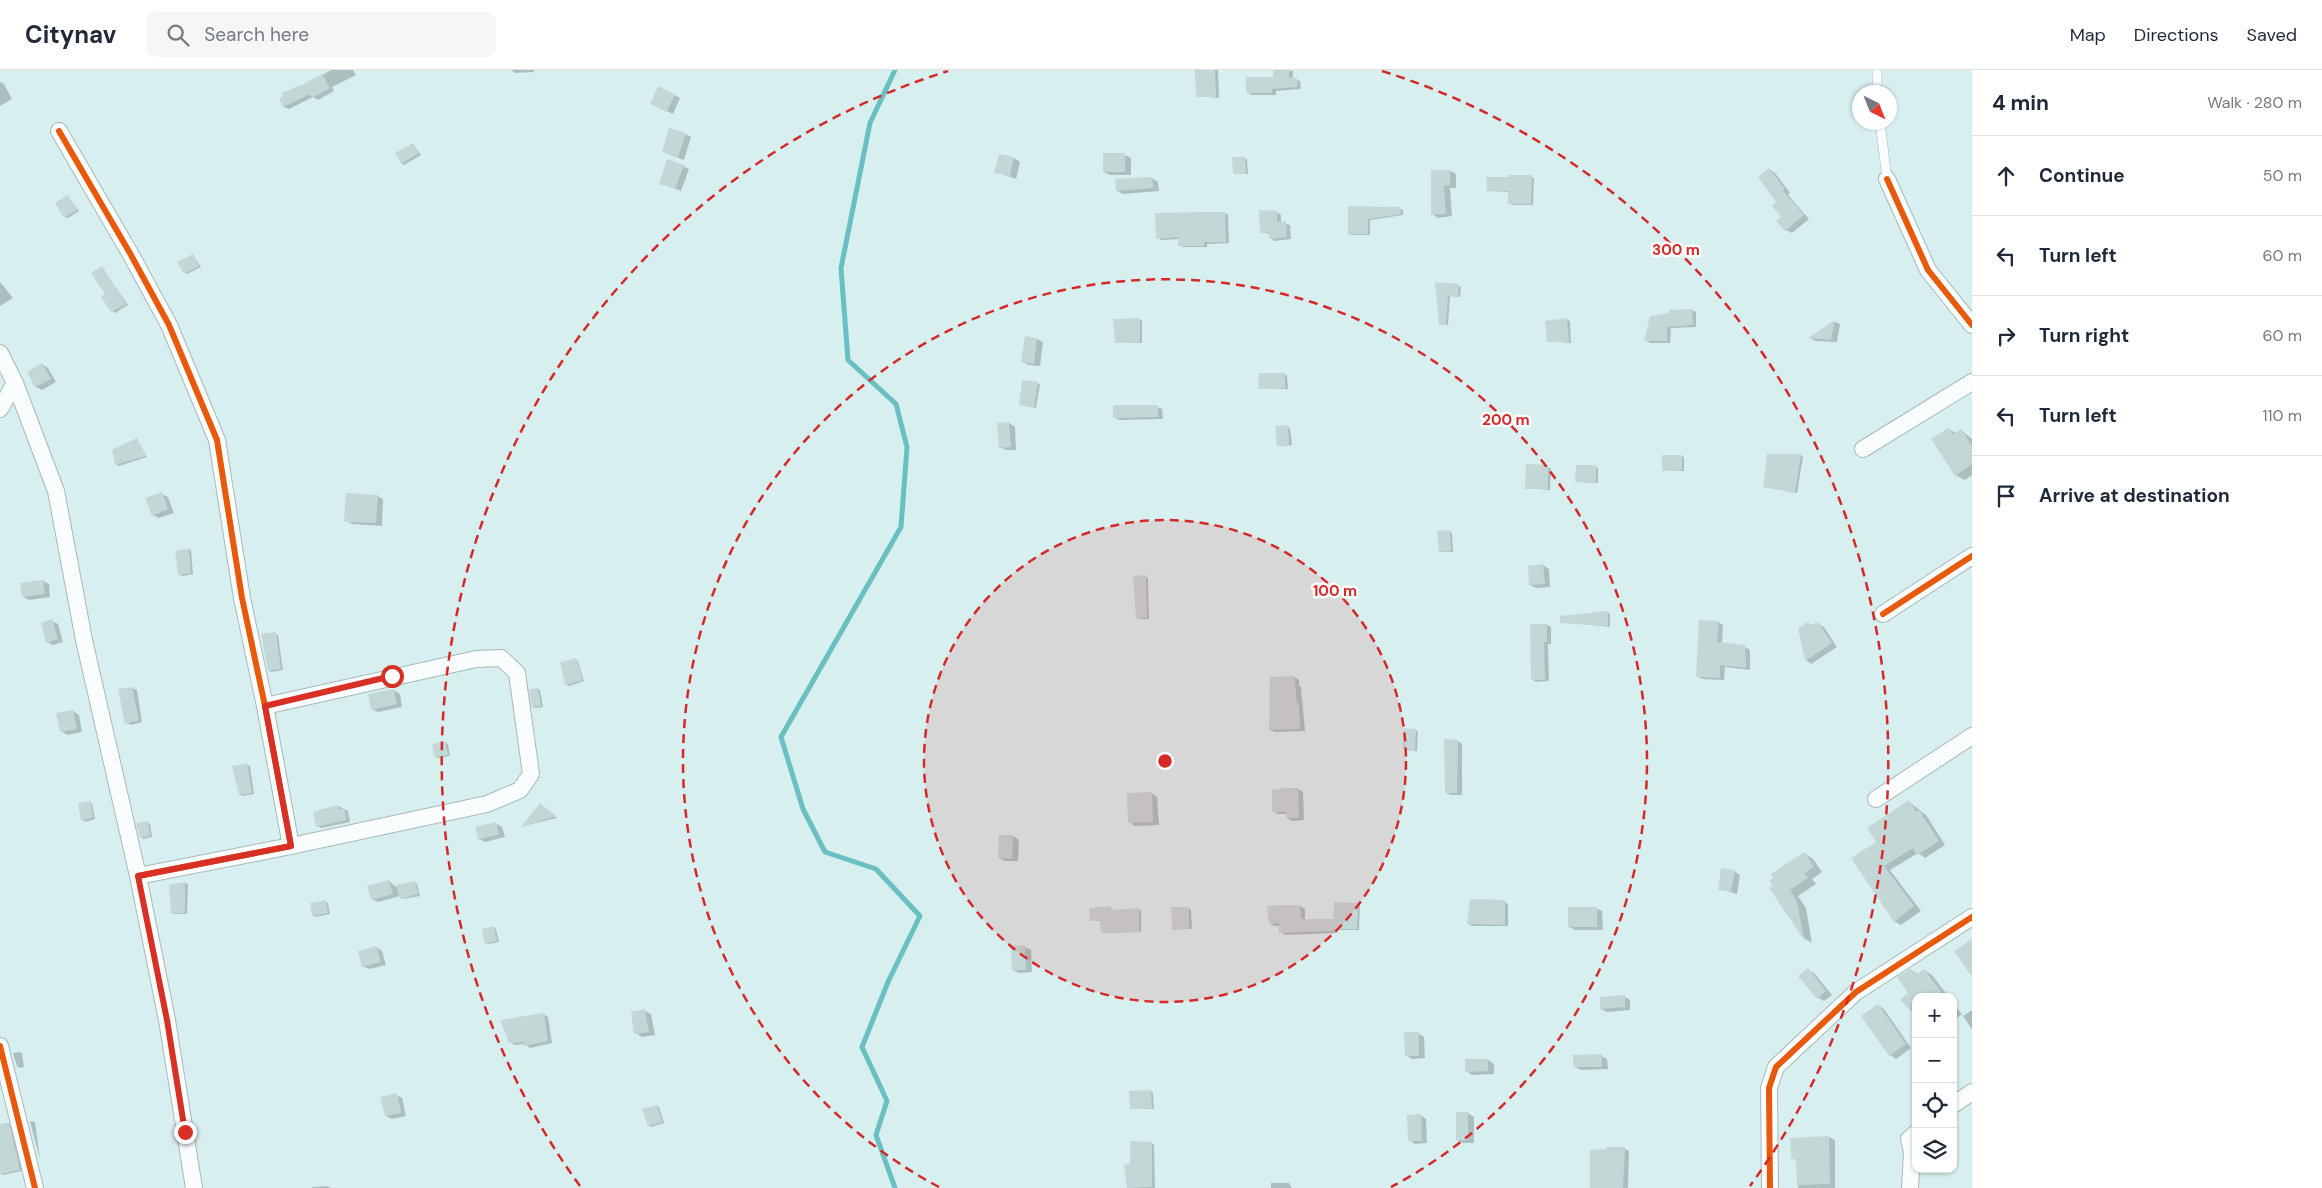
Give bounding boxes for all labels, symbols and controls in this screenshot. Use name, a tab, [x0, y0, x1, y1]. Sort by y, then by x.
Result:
search box	[146, 12, 496, 57]
text: Citynav	[25, 19, 116, 50]
icon: search	[164, 21, 192, 49]
text: Search here	[204, 22, 309, 47]
text: Map	[2070, 23, 2106, 47]
text: Directions	[2134, 23, 2219, 47]
text: Saved	[2247, 23, 2297, 47]
north arrow	[1852, 85, 1897, 130]
text: 4 min	[1992, 89, 2049, 117]
text: Walk · 280 m	[2207, 92, 2302, 113]
icon: ahead	[1992, 162, 2020, 190]
text: Continue	[2039, 163, 2125, 188]
text: 50 m	[2263, 165, 2302, 186]
text: 300 m	[1652, 240, 1700, 260]
icon: left	[1992, 242, 2020, 270]
text: Turn left	[2039, 243, 2117, 268]
text: 60 m	[2262, 245, 2302, 266]
icon: right	[1992, 322, 2020, 350]
text: Turn right	[2039, 323, 2129, 348]
text: 60 m	[2262, 325, 2302, 346]
icon: left	[1992, 402, 2020, 430]
text: Turn left	[2039, 403, 2117, 428]
text: 110 m	[2263, 405, 2302, 426]
text: 200 m	[1482, 410, 1530, 430]
icon: arrive	[1992, 482, 2020, 510]
text: Arrive at destination	[2039, 483, 2230, 508]
text: 100 m	[1313, 581, 1357, 601]
route start	[381, 665, 404, 688]
centre of rings	[1156, 752, 1174, 770]
map controls	[1912, 993, 1957, 1173]
button: +	[1912, 993, 1957, 1038]
button: −	[1912, 1038, 1957, 1083]
button: locate	[1912, 1083, 1957, 1128]
route end	[174, 1121, 197, 1144]
button: layers	[1912, 1128, 1957, 1173]

